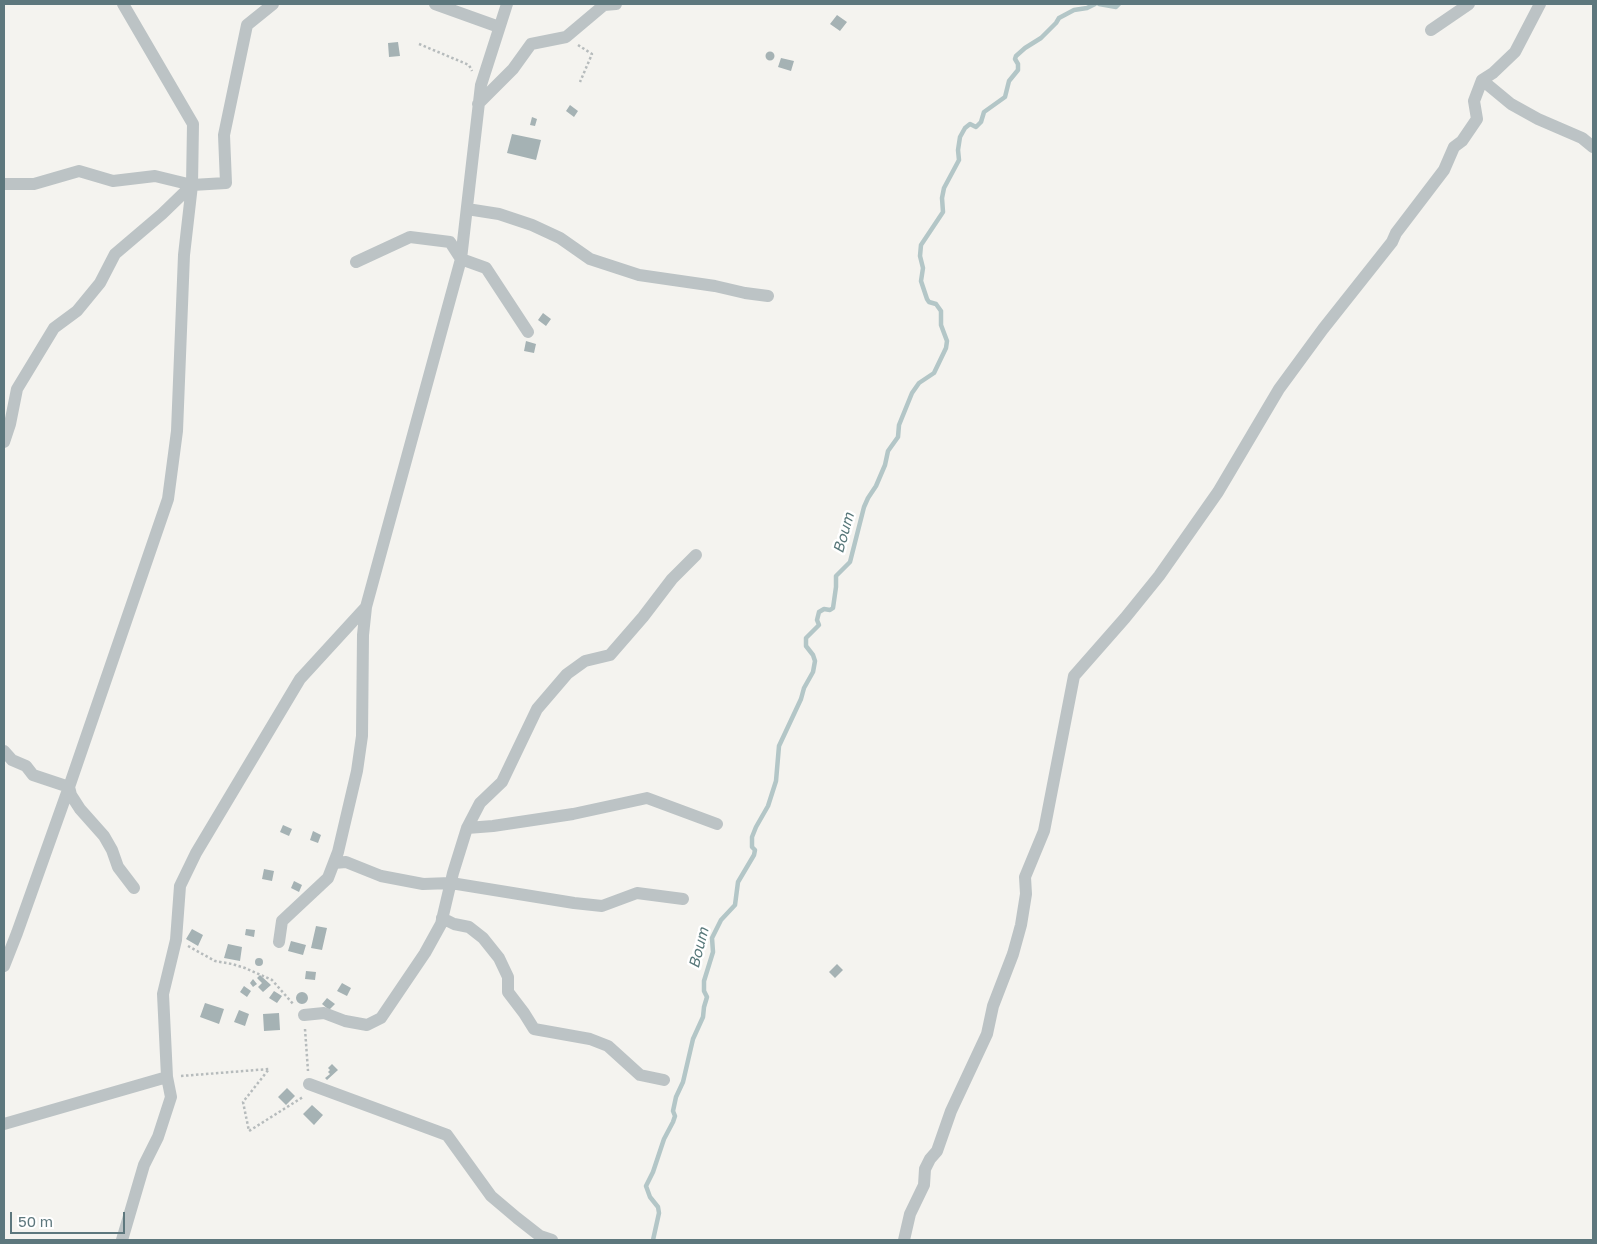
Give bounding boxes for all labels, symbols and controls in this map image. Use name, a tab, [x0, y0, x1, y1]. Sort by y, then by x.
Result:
water label: Boum	[830, 511, 858, 555]
water label: Boum	[685, 926, 713, 970]
scale bar	[12, 1202, 128, 1234]
text: 50 m	[18, 1212, 53, 1230]

